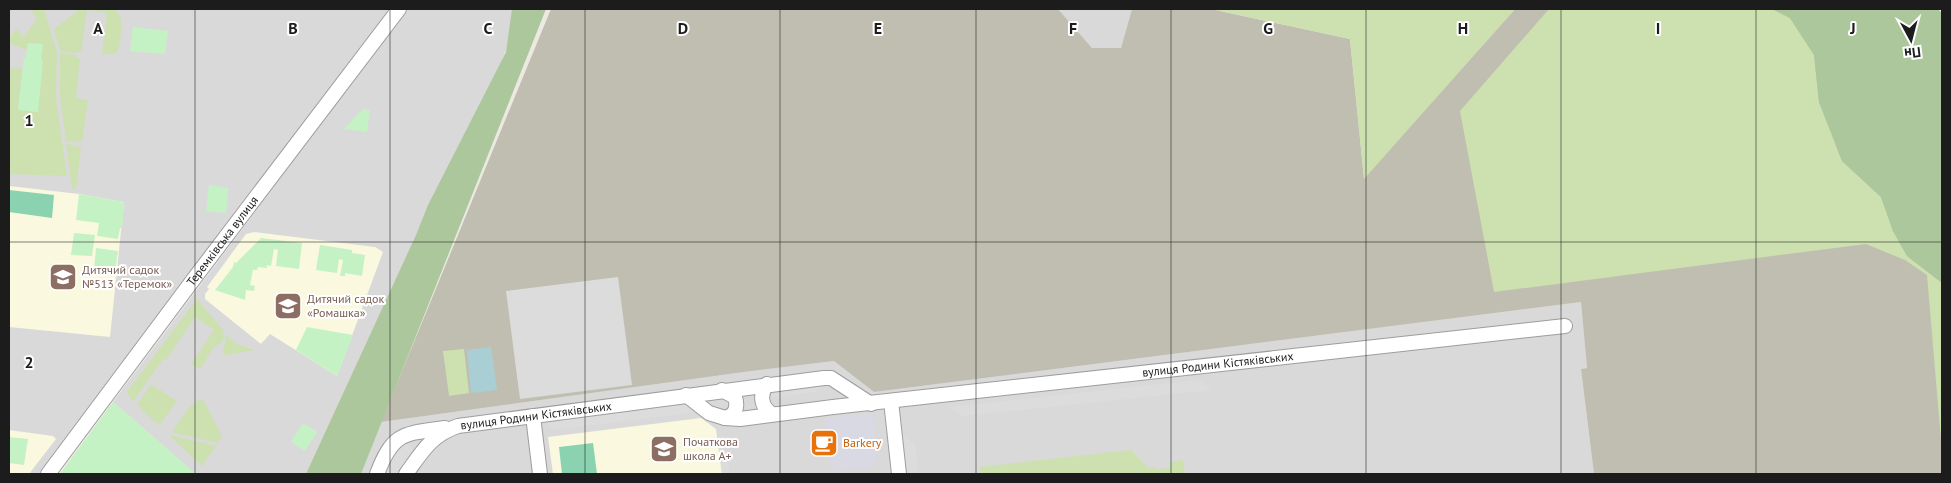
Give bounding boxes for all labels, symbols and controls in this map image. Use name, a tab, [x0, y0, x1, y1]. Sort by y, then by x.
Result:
north arrow	[1886, 15, 1936, 65]
text: A	[93, 18, 103, 38]
text: B	[288, 18, 298, 38]
text: C	[484, 18, 493, 38]
text: D	[678, 18, 688, 38]
text: E	[874, 18, 882, 38]
text: F	[1069, 18, 1077, 38]
text: G	[1263, 18, 1273, 38]
text: H	[1458, 18, 1468, 38]
text: I	[1656, 18, 1660, 38]
text: J	[1849, 18, 1856, 38]
text: Пн	[1903, 43, 1922, 63]
text: 1	[24, 110, 34, 130]
street label: Теремківська вулиця	[183, 193, 261, 289]
school or university icon: Дитячий садок №513 «Теремок»	[48, 262, 78, 292]
place label: Дитячий садок №513 «Теремок»	[82, 262, 173, 291]
school or university icon: Дитячий садок «Ромашка»	[273, 291, 303, 321]
place label: Дитячий садок «Ромашка»	[307, 291, 385, 320]
street label: вулиця Родини Кістяківських	[1141, 348, 1294, 380]
text: 2	[24, 352, 34, 372]
street label: вулиця Родини Кістяківських	[460, 398, 612, 433]
cafe icon: Barkery	[809, 428, 839, 458]
school or university icon: Початкова школа А+	[649, 434, 679, 464]
place label: Початкова школа А+	[683, 434, 738, 463]
place label: Barkery	[843, 435, 882, 450]

